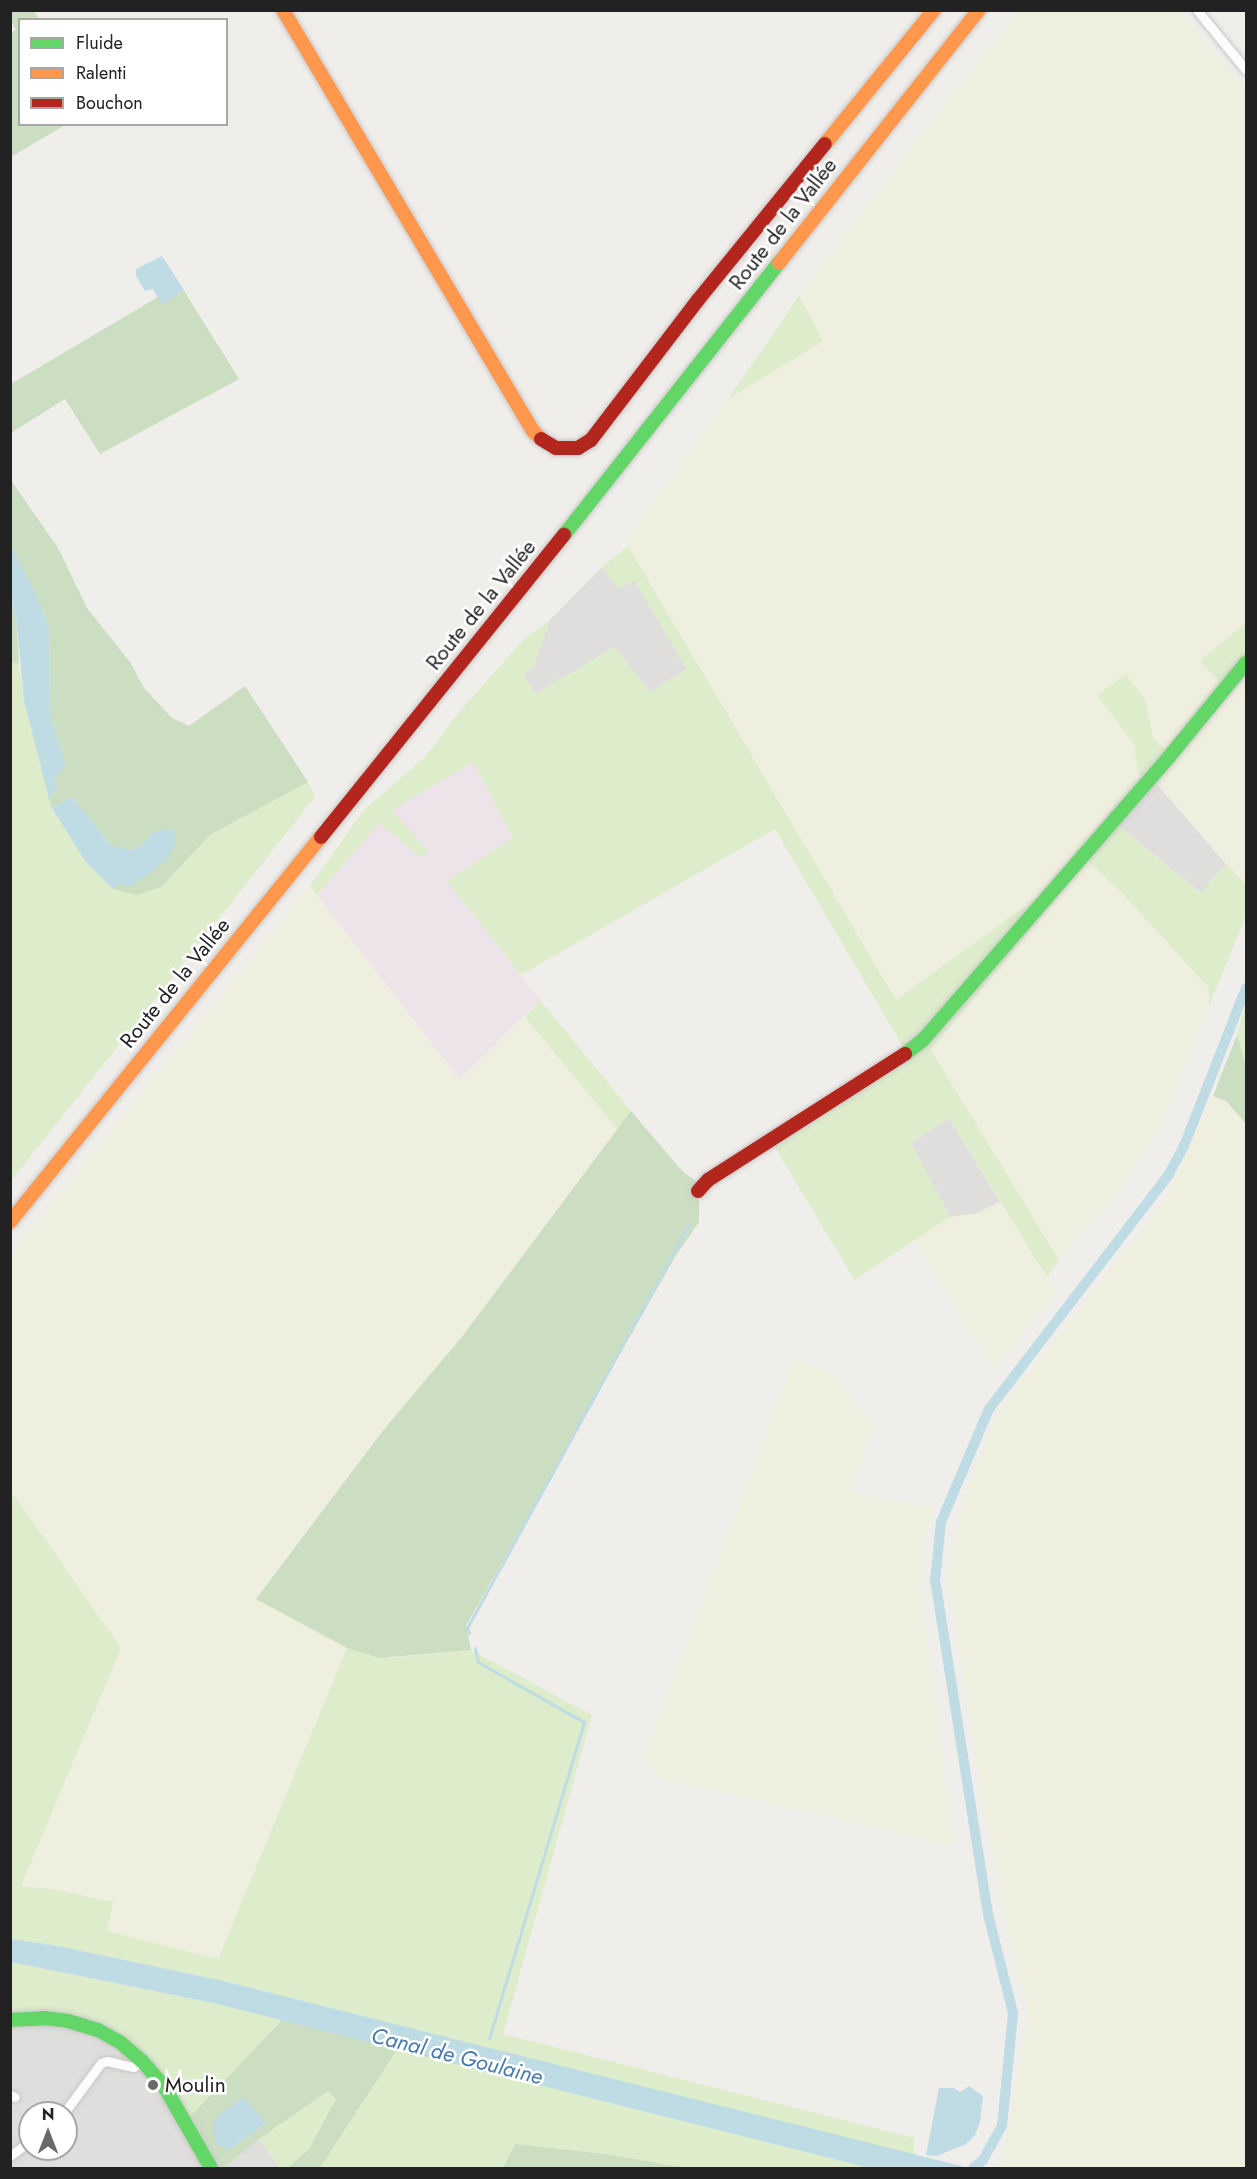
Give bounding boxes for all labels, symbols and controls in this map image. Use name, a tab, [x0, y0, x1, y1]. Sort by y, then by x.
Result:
legend	[18, 18, 228, 126]
text: Fluide	[76, 30, 123, 56]
text: Ralenti	[76, 60, 127, 86]
text: Bouchon	[76, 90, 143, 116]
street label: Route de la Vallée	[724, 153, 842, 295]
street label: Route de la Vallée	[421, 535, 541, 675]
street label: Route de la Vallée	[115, 913, 235, 1053]
water label: Canal de Goulaine	[369, 2022, 545, 2090]
place label: Moulin	[165, 2072, 226, 2098]
marker: Moulin	[146, 2078, 160, 2092]
north arrow	[18, 2101, 78, 2161]
text: N	[42, 2103, 54, 2126]

